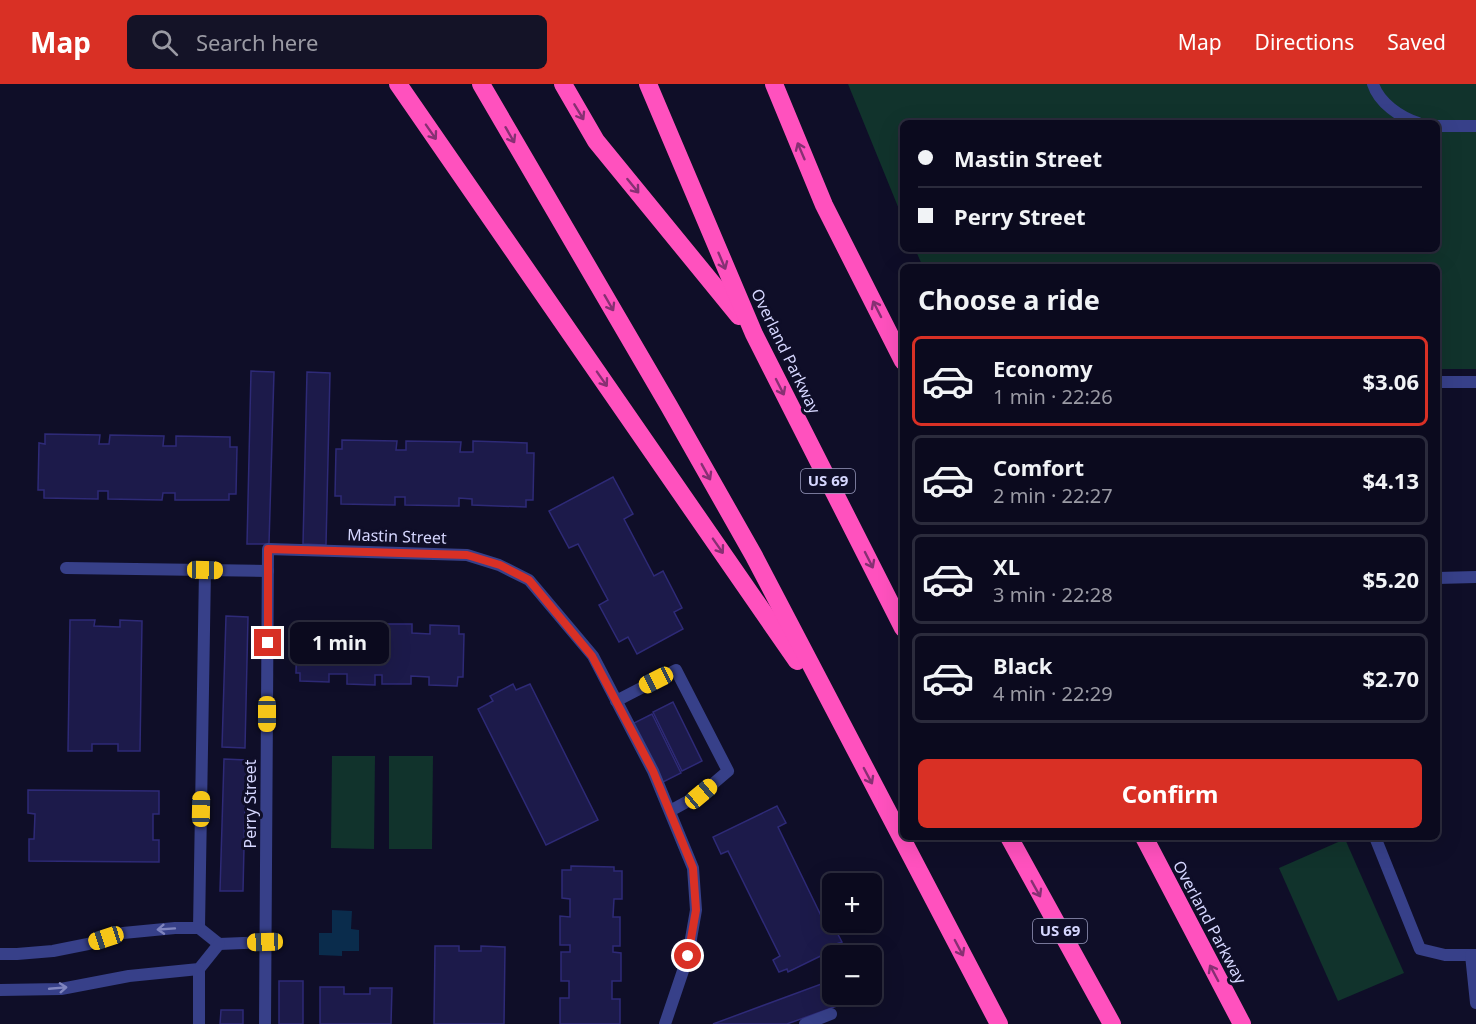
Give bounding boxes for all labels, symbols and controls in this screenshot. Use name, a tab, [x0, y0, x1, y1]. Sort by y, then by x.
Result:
search box	[127, 15, 547, 69]
text: Map	[30, 23, 91, 61]
icon: search	[148, 26, 181, 59]
text: Search here	[196, 27, 318, 57]
text: Map	[1178, 28, 1222, 56]
text: Directions	[1255, 28, 1354, 56]
text: Saved	[1387, 28, 1446, 56]
one-way arrow	[574, 103, 586, 120]
one-way arrow	[425, 124, 437, 140]
one-way arrow	[505, 126, 517, 143]
one-way arrow	[795, 142, 806, 160]
text: Mastin Street	[954, 143, 1102, 173]
one-way arrow	[627, 178, 640, 194]
text: Perry Street	[954, 201, 1086, 231]
one-way arrow	[717, 251, 728, 269]
text: Choose a ride	[918, 281, 1100, 318]
street label: Overland Parkway	[746, 285, 826, 418]
one-way arrow	[603, 294, 615, 311]
one-way arrow	[870, 300, 882, 318]
text: Economy	[993, 353, 1092, 383]
icon: car	[921, 354, 975, 408]
text: $3.06	[1362, 366, 1419, 396]
one-way arrow	[596, 370, 608, 386]
one-way arrow	[775, 377, 787, 395]
text: 1 min · 22:26	[993, 383, 1113, 410]
text: Comfort	[993, 452, 1084, 482]
icon: car	[921, 453, 975, 507]
one-way arrow	[700, 463, 712, 480]
text: $4.13	[1362, 465, 1419, 495]
road number: US 69	[801, 469, 855, 493]
text: 2 min · 22:27	[993, 482, 1113, 509]
street label: Mastin Street	[347, 523, 447, 549]
one-way arrow	[712, 538, 724, 554]
one-way arrow	[863, 551, 875, 569]
text: XL	[993, 551, 1020, 581]
icon: car	[921, 552, 975, 606]
car	[187, 561, 223, 579]
text: $5.20	[1362, 564, 1419, 594]
text: 3 min · 22:28	[993, 581, 1113, 608]
callout: 1 min	[289, 622, 388, 664]
route end	[254, 629, 281, 656]
text: 1 min	[312, 629, 367, 656]
text: Black	[993, 650, 1052, 680]
icon: car	[921, 651, 975, 705]
text: $2.70	[1362, 663, 1419, 693]
car	[636, 664, 676, 696]
text: 4 min · 22:29	[993, 680, 1113, 707]
car	[258, 696, 276, 732]
street label: Perry Street	[239, 759, 261, 848]
button: Confirm	[918, 759, 1422, 828]
one-way arrow	[863, 766, 874, 784]
car	[681, 776, 721, 812]
car	[192, 791, 210, 827]
street label: Overland Parkway	[1168, 856, 1252, 988]
map controls	[822, 873, 882, 1005]
button: +	[822, 873, 882, 933]
one-way arrow	[1031, 880, 1043, 897]
road number: US 69	[1033, 919, 1087, 943]
car	[86, 924, 126, 952]
one-way arrow	[157, 924, 177, 935]
car	[247, 932, 283, 952]
one-way arrow	[954, 939, 965, 957]
route start	[674, 942, 701, 969]
button: −	[822, 945, 882, 1005]
one-way arrow	[1208, 964, 1219, 982]
one-way arrow	[48, 983, 68, 994]

